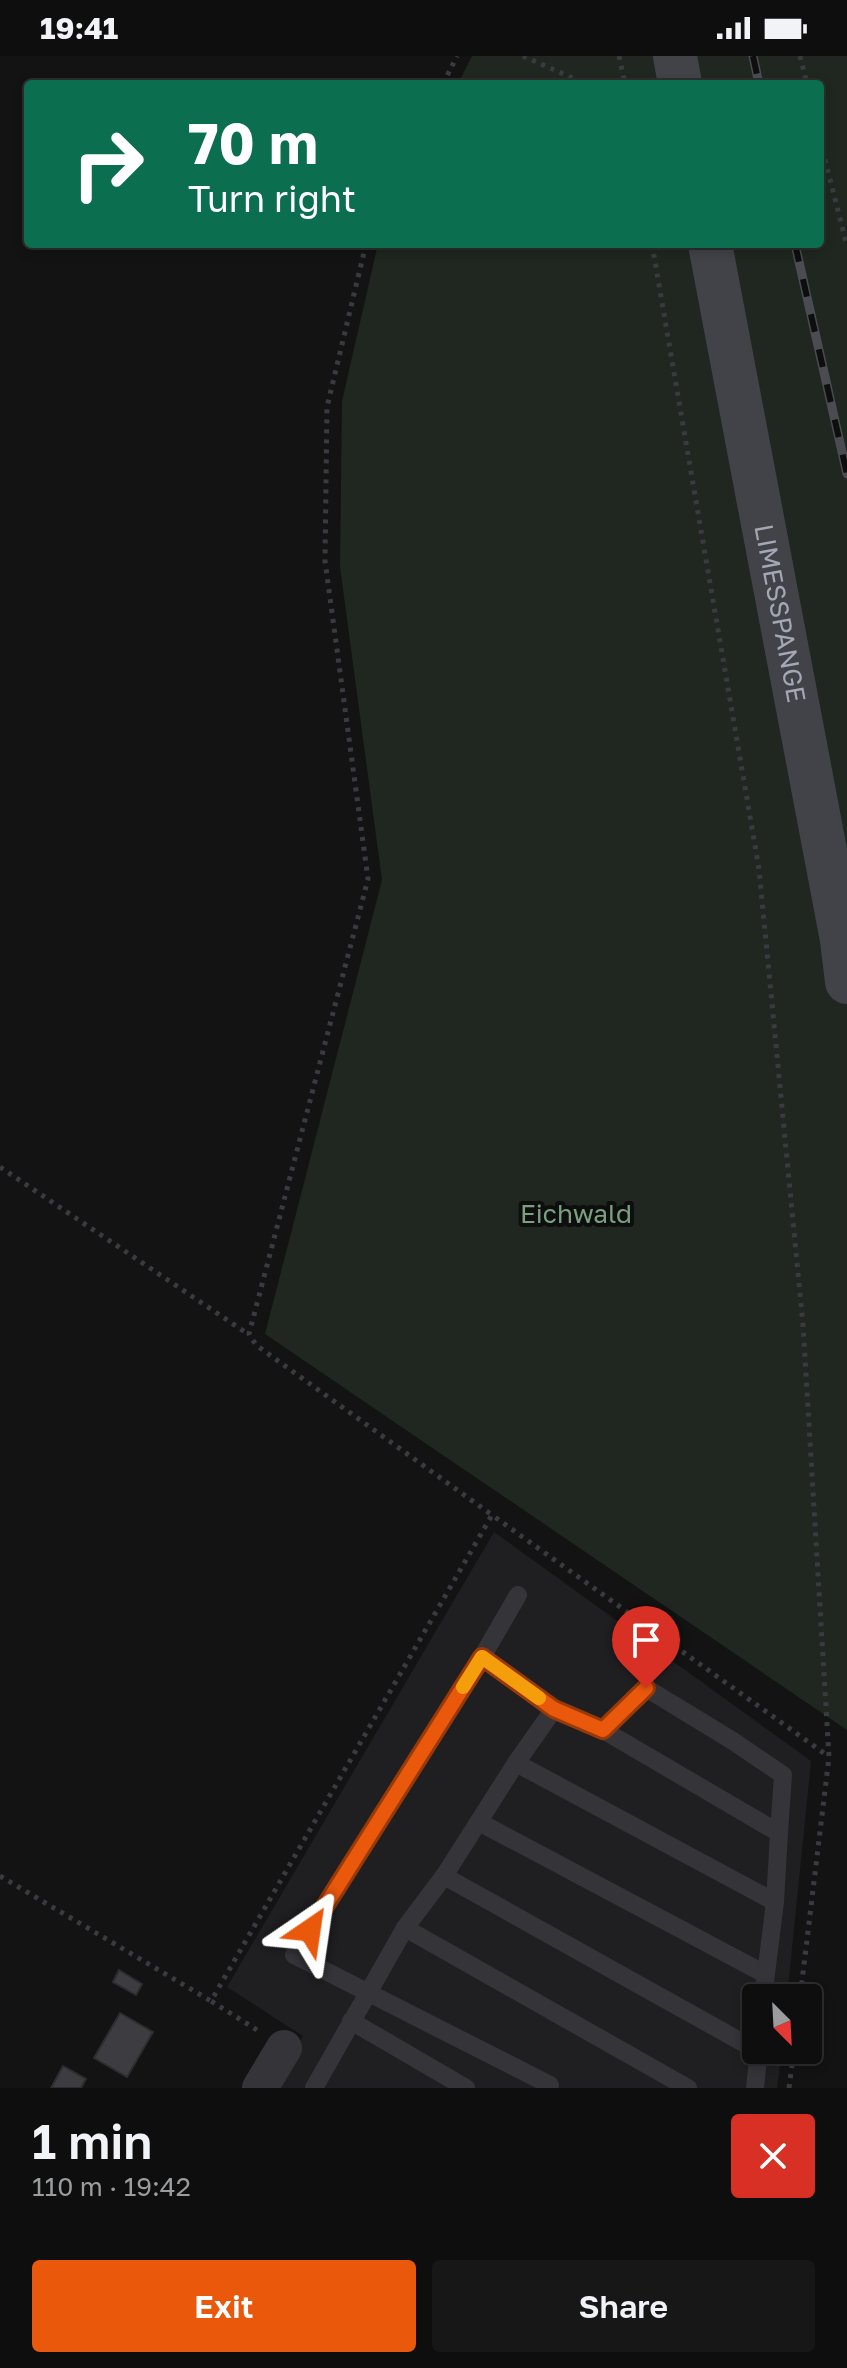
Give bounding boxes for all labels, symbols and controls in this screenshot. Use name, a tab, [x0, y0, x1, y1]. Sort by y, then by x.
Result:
text: 19:41	[40, 10, 118, 46]
text: 70 m	[188, 109, 318, 176]
icon: right	[56, 112, 160, 216]
text: Turn right	[188, 177, 356, 220]
street label: LIMESSPANGE	[748, 522, 813, 705]
park label: Eichwald	[520, 1198, 632, 1229]
pin	[612, 1606, 680, 1688]
icon: arrive	[624, 1618, 668, 1662]
position arrow	[268, 1888, 352, 1972]
north arrow	[742, 1984, 822, 2064]
map controls	[742, 1984, 822, 2064]
text: 1 min	[32, 2112, 152, 2170]
button: close	[731, 2114, 815, 2198]
text: 110 m · 19:42	[32, 2171, 191, 2202]
button: Exit	[32, 2260, 416, 2352]
button: Share	[432, 2260, 815, 2352]

